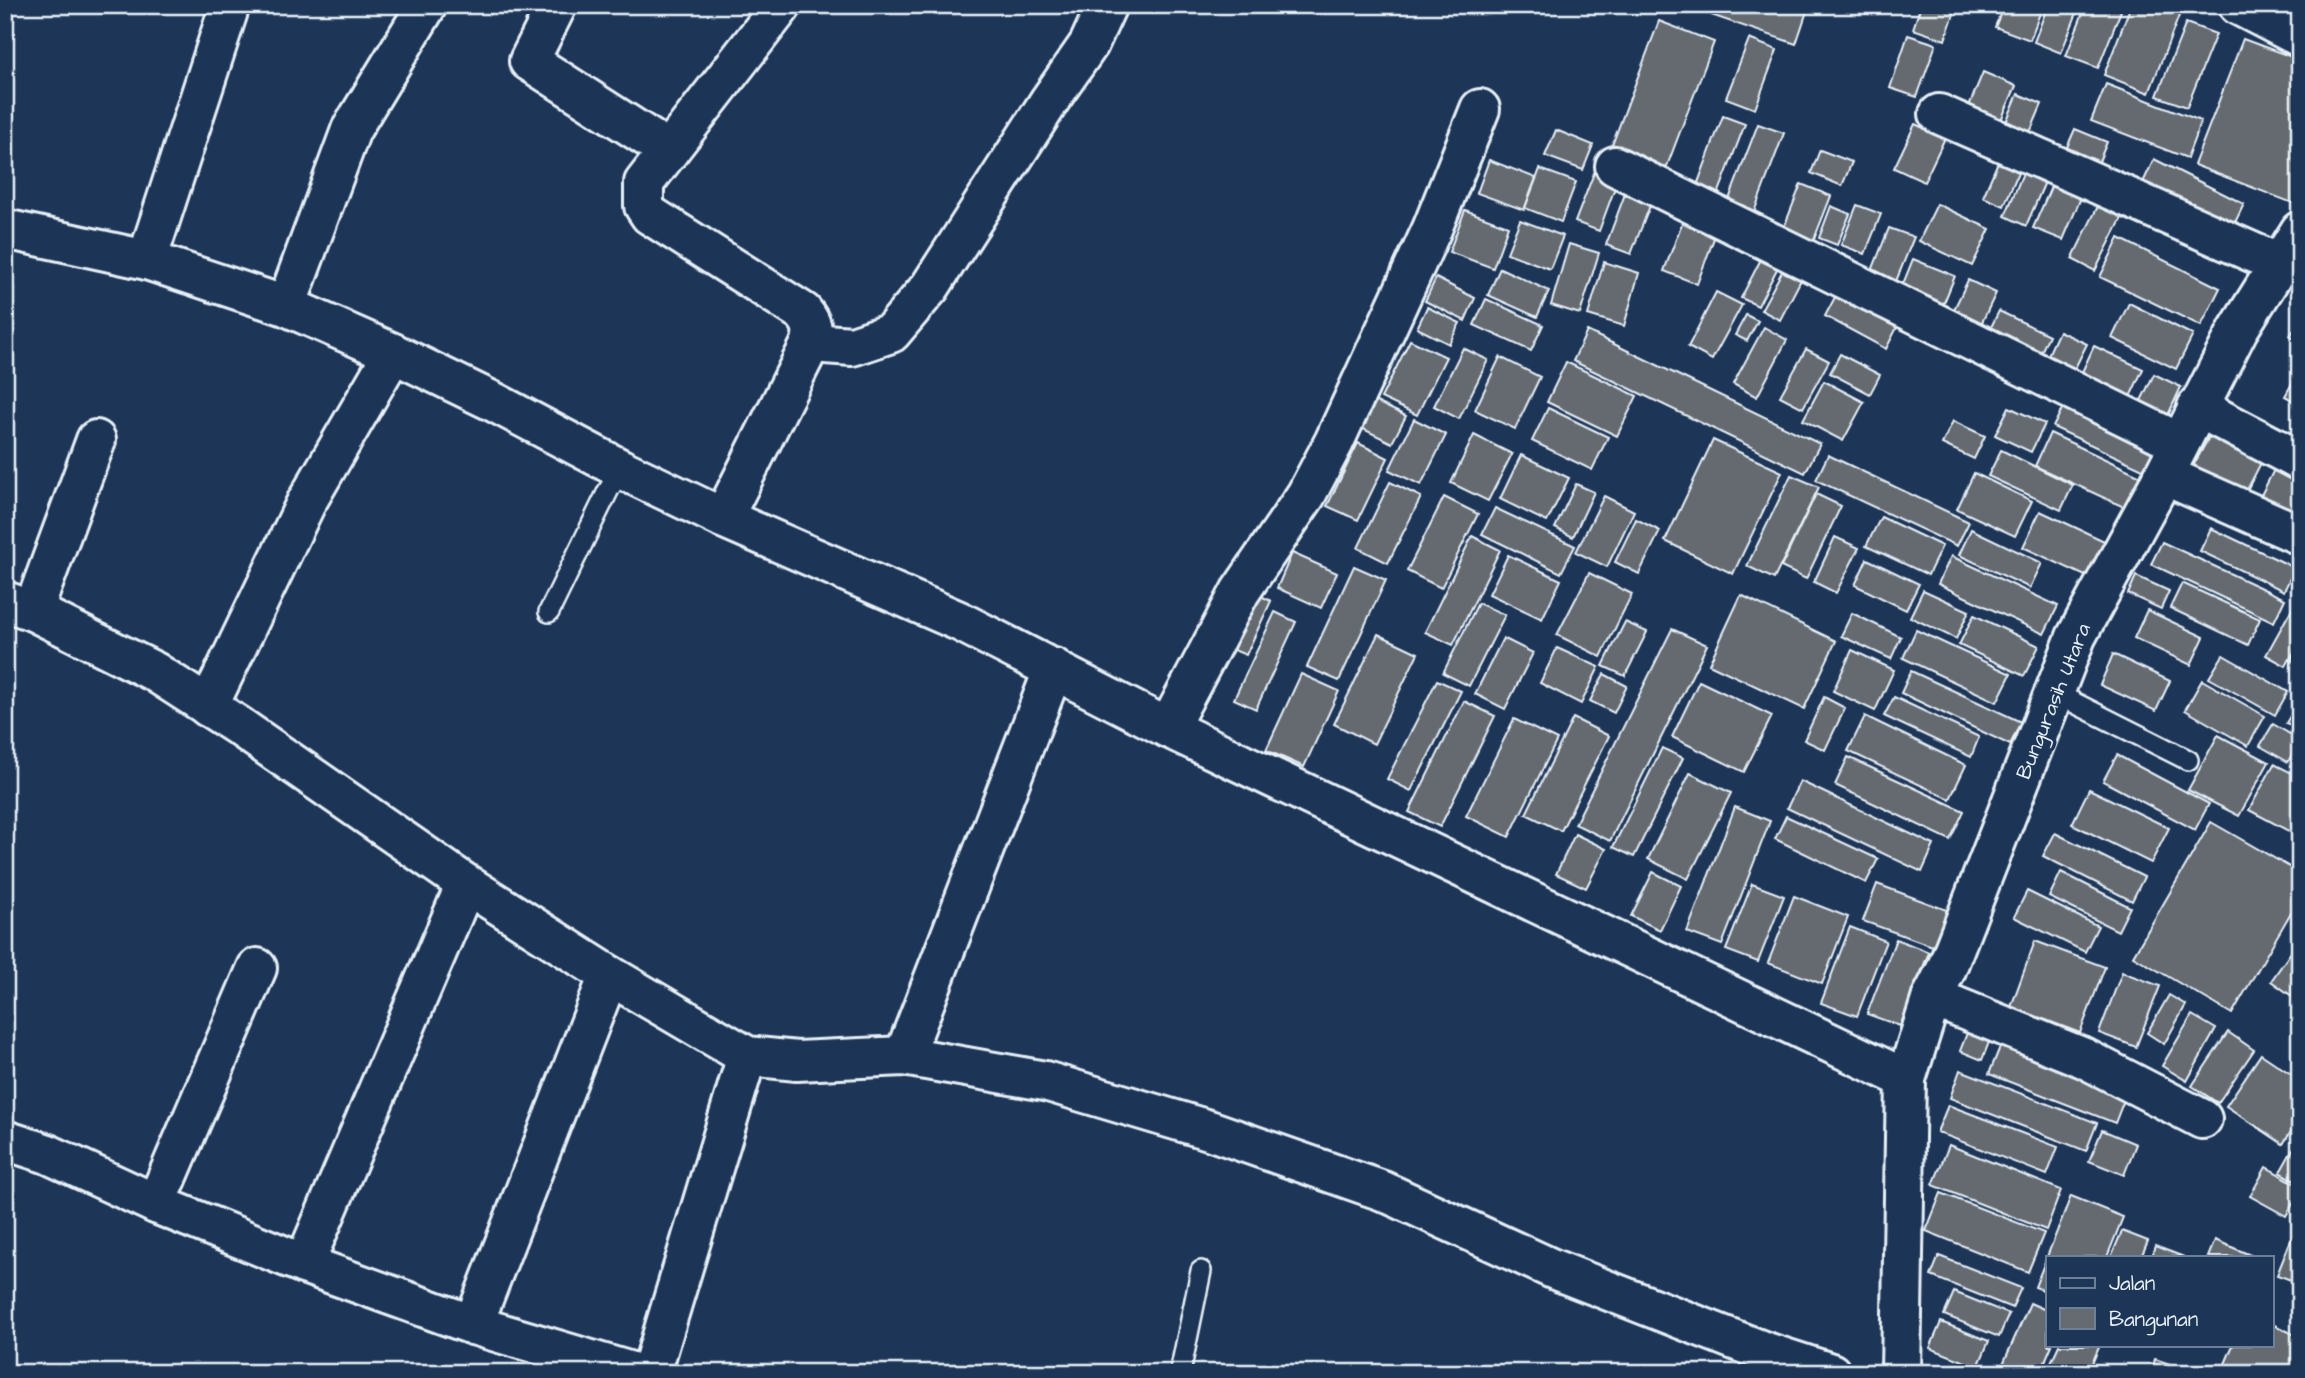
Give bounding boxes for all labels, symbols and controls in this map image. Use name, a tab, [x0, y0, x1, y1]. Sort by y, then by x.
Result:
street label: Bungurasih Utara	[2009, 619, 2100, 784]
legend	[2046, 1256, 2274, 1346]
text: Jalan	[2109, 1269, 2155, 1298]
text: Bangunan	[2109, 1305, 2198, 1336]

